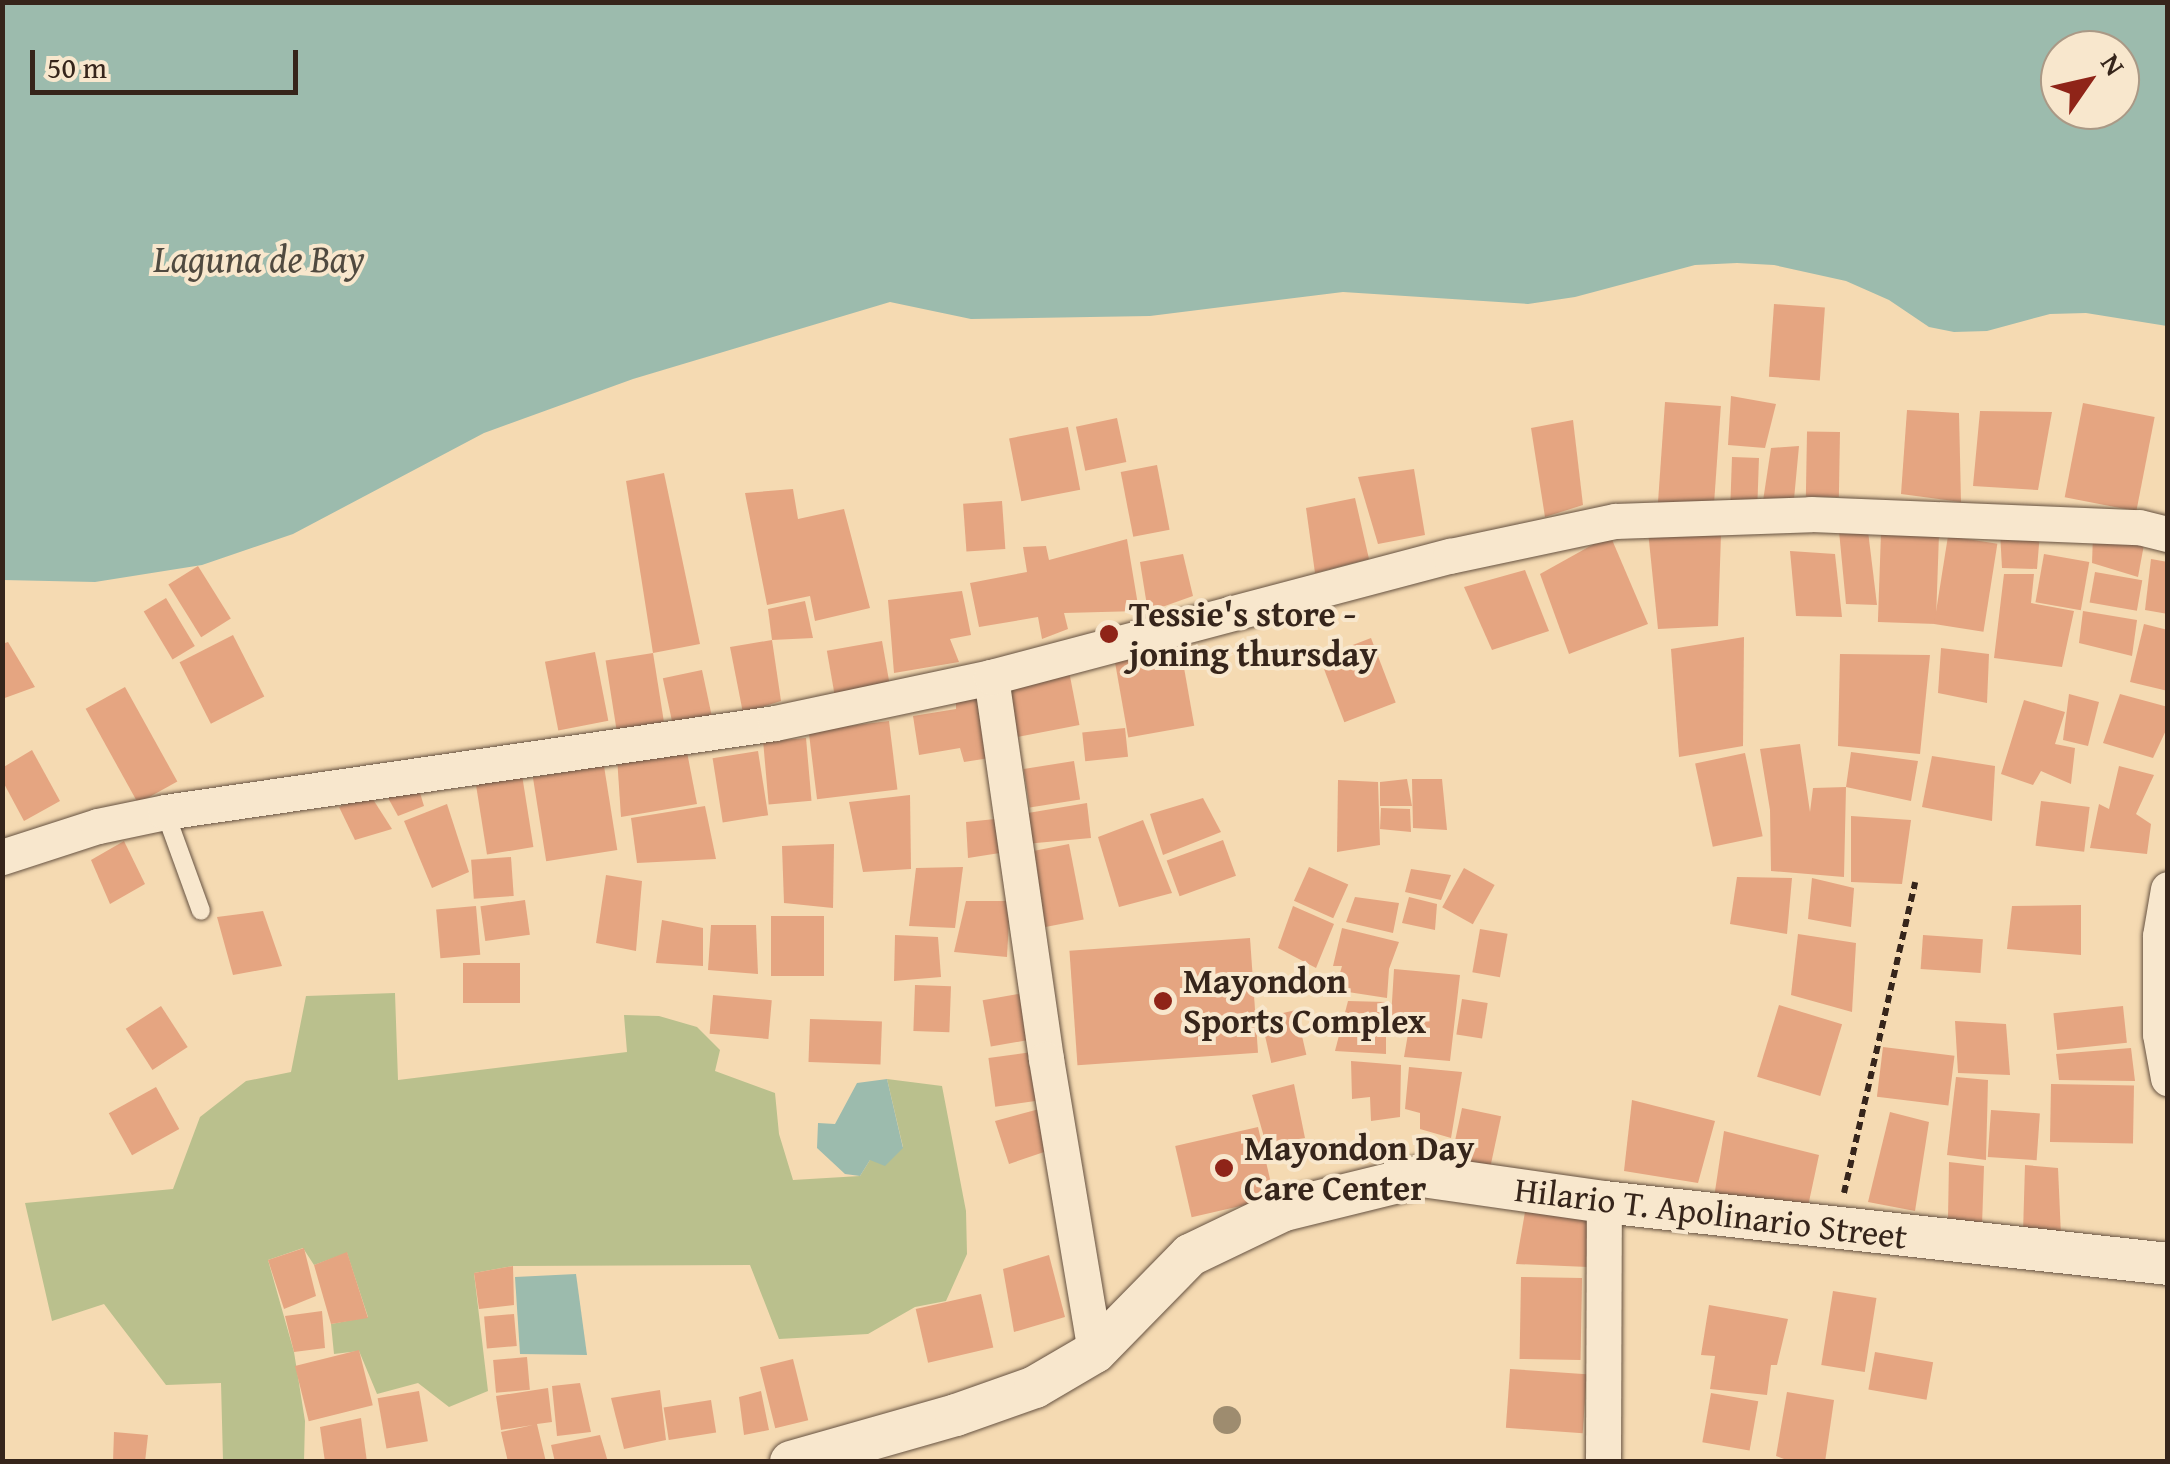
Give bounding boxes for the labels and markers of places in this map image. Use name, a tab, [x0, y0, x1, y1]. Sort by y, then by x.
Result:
place label: Tessie's store - joning thursday	[1129, 593, 1378, 675]
marker: Tessie's store - joning thursday	[1098, 623, 1120, 645]
place label: Mayondon Sports Complex	[1183, 960, 1426, 1042]
marker: Mayondon Sports Complex	[1152, 990, 1174, 1012]
place label: Mayondon Day Care Center	[1244, 1127, 1474, 1209]
marker: Mayondon Day Care Center	[1213, 1157, 1235, 1179]

